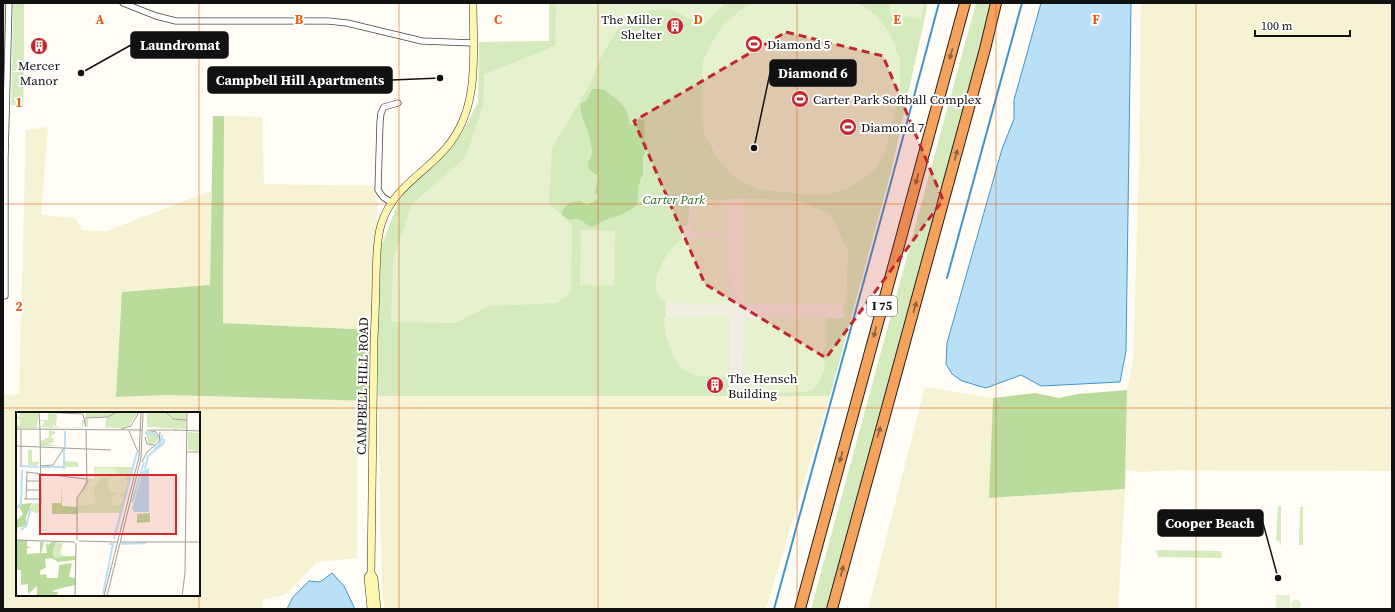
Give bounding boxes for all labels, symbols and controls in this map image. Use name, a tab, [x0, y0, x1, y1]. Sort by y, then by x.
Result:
text: A	[96, 11, 105, 28]
text: B	[295, 11, 304, 28]
text: C	[494, 11, 502, 28]
place label: The Miller Shelter	[601, 11, 662, 43]
text: D	[693, 11, 703, 28]
text: E	[893, 11, 901, 28]
text: F	[1092, 11, 1100, 28]
scale bar	[1255, 12, 1350, 38]
building icon: The Miller Shelter	[665, 16, 685, 36]
text: 100 m	[1261, 18, 1293, 34]
callout: Laundromat	[131, 32, 228, 58]
sports icon: Diamond 5	[744, 34, 764, 54]
text: Laundromat	[140, 35, 221, 55]
building icon: Mercer Manor	[29, 36, 49, 56]
place label: Diamond 5	[767, 36, 830, 53]
one-way arrow	[948, 48, 954, 60]
place label: Mercer Manor	[18, 57, 60, 89]
callout: Diamond 6	[770, 60, 856, 86]
text: Diamond 6	[778, 63, 848, 83]
callout: Campbell Hill Apartments	[208, 67, 392, 93]
text: Campbell Hill Apartments	[216, 70, 385, 90]
sports icon: Carter Park Softball Complex	[790, 89, 810, 109]
place label: Carter Park Softball Complex	[813, 91, 981, 108]
text: 1	[15, 94, 23, 111]
sports icon: Diamond 7	[838, 117, 858, 137]
place label: Diamond 7	[861, 119, 925, 136]
one-way arrow	[954, 149, 960, 161]
one-way arrow	[914, 174, 920, 186]
park label: Carter Park	[643, 191, 706, 208]
road number: I 75	[867, 296, 897, 316]
text: 2	[15, 298, 23, 315]
one-way arrow	[912, 301, 918, 313]
street label: CAMPBELL HILL ROAD	[353, 317, 372, 455]
one-way arrow	[872, 326, 878, 338]
place label: The Hensch Building	[728, 370, 798, 402]
building icon: The Hensch Building	[705, 375, 725, 395]
inset map	[16, 412, 200, 596]
one-way arrow	[876, 426, 882, 438]
one-way arrow	[838, 452, 844, 464]
callout: Cooper Beach	[1158, 510, 1263, 536]
text: Cooper Beach	[1165, 513, 1255, 533]
one-way arrow	[839, 565, 845, 577]

